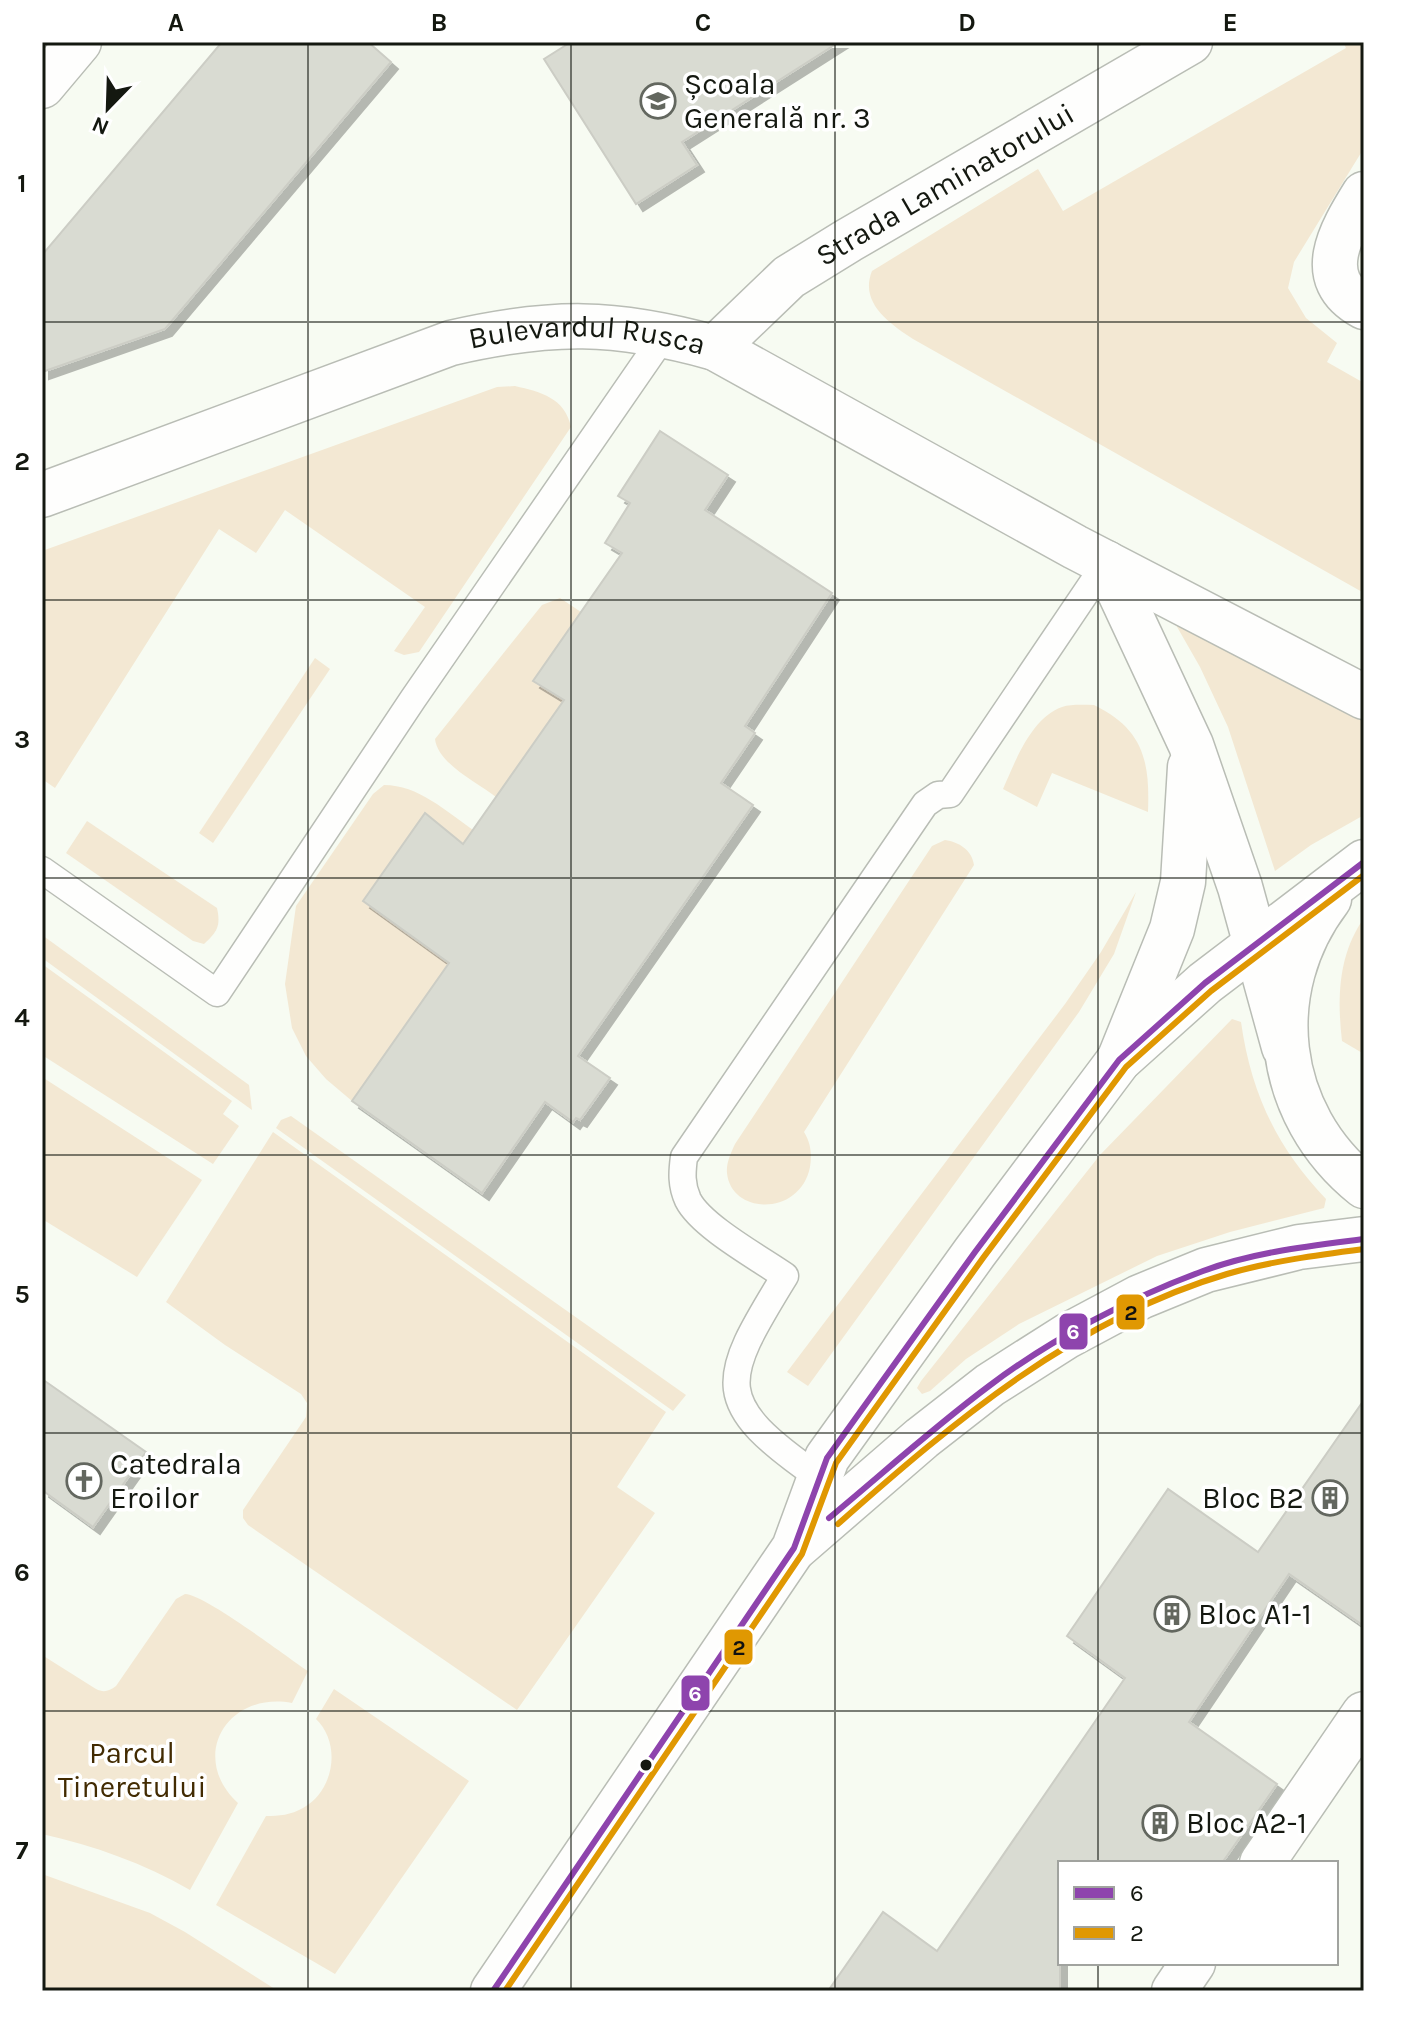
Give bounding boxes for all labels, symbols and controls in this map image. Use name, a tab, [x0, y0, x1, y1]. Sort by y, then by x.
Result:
text: A	[168, 7, 184, 38]
text: B	[431, 7, 447, 38]
text: C	[695, 7, 711, 38]
text: D	[958, 7, 976, 38]
text: E	[1222, 7, 1238, 38]
place label: Școala Generală nr. 3	[684, 66, 871, 136]
north arrow	[68, 68, 148, 148]
school or university icon: Școala Generală nr. 3	[639, 82, 677, 120]
street label: Strada Laminatorului	[809, 95, 1081, 274]
text: N	[88, 110, 113, 141]
text: 1	[17, 168, 27, 199]
street label: Bulevardul Rusca	[465, 308, 709, 363]
text: 2	[14, 446, 30, 477]
text: 3	[14, 724, 30, 755]
text: 4	[14, 1002, 30, 1033]
text: 5	[14, 1279, 30, 1310]
line badge: 2	[1115, 1293, 1146, 1331]
text: 2	[1124, 1300, 1138, 1326]
line badge: 6	[1058, 1312, 1089, 1351]
text: 6	[1066, 1319, 1080, 1345]
place label: Catedrala Eroilor	[110, 1446, 242, 1516]
church icon: Catedrala Eroilor	[65, 1462, 103, 1500]
building icon: Bloc B2	[1311, 1479, 1349, 1517]
place label: Bloc B2	[1202, 1480, 1304, 1516]
text: 6	[14, 1557, 30, 1588]
building icon: Bloc A1-1	[1153, 1595, 1191, 1633]
place label: Bloc A1-1	[1198, 1596, 1312, 1632]
line badge: 2	[723, 1628, 754, 1666]
text: 2	[732, 1635, 746, 1661]
line badge: 6	[680, 1674, 711, 1712]
text: 6	[688, 1681, 702, 1707]
park label: Parcul Tineretului	[58, 1735, 206, 1805]
unlabelled marker	[638, 1757, 654, 1773]
building icon: Bloc A2-1	[1141, 1804, 1179, 1842]
place label: Bloc A2-1	[1186, 1805, 1307, 1841]
text: 7	[16, 1835, 29, 1866]
legend	[1058, 1861, 1338, 1965]
text: 6	[1130, 1879, 1144, 1907]
text: 2	[1130, 1919, 1144, 1947]

